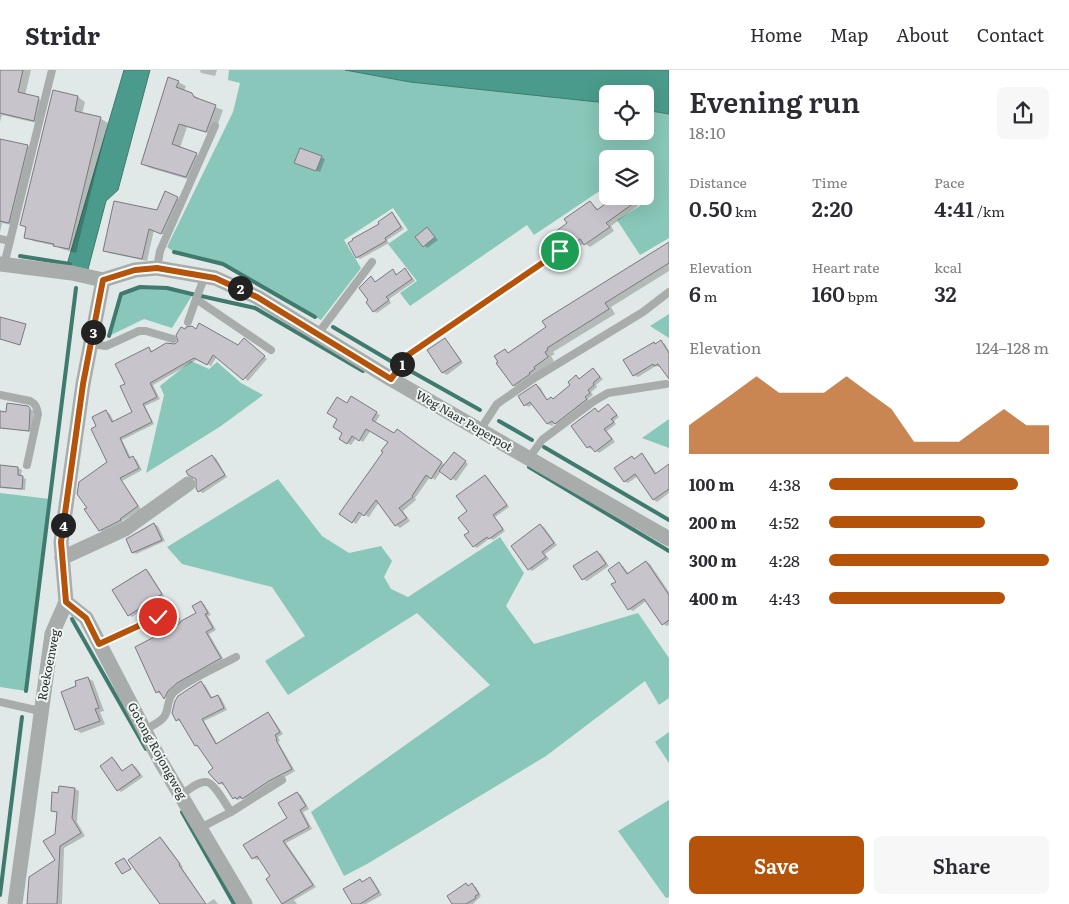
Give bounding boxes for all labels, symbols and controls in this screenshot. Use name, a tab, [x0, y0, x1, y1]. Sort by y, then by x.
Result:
text: Stridr	[25, 17, 100, 52]
text: Home	[750, 21, 802, 48]
text: Map	[830, 21, 868, 48]
text: About	[896, 21, 949, 48]
text: Contact	[977, 21, 1044, 48]
text: Evening run	[689, 80, 860, 122]
map controls	[599, 85, 654, 205]
button: locate	[599, 85, 654, 140]
button: share	[997, 87, 1049, 139]
text: 18:10	[689, 120, 725, 144]
button: layers	[599, 150, 654, 205]
text: Distance	[689, 172, 747, 192]
text: Time	[812, 172, 847, 192]
text: Pace	[934, 172, 964, 192]
text: 0.50	[689, 192, 732, 223]
text: 2:20	[812, 192, 853, 223]
text: 4:41	[934, 192, 974, 223]
text: km	[732, 201, 757, 221]
text: /km	[974, 201, 1005, 221]
pin	[539, 230, 581, 272]
icon: arrive	[546, 237, 574, 265]
text: Elevation	[689, 257, 752, 277]
text: Heart rate	[812, 257, 880, 277]
text: kcal	[934, 257, 962, 277]
pin: 2	[228, 276, 252, 300]
text: 6	[689, 277, 701, 308]
text: 160	[812, 277, 845, 308]
text: 32	[934, 277, 956, 308]
text: 2	[237, 278, 244, 298]
text: m	[701, 286, 717, 306]
text: bpm	[845, 286, 878, 306]
pin: 3	[80, 320, 106, 344]
text: 3	[90, 322, 97, 342]
text: Elevation	[689, 335, 761, 359]
text: 124–128 m	[975, 335, 1049, 359]
pin: 1	[390, 352, 414, 376]
text: 1	[400, 354, 405, 374]
street label: Weg Naar Peperpot	[413, 385, 516, 455]
text: 100 m	[689, 472, 735, 496]
text: 4:38	[769, 472, 800, 496]
text: 200 m	[689, 510, 736, 534]
text: 4:52	[769, 510, 799, 534]
pin: 4	[50, 512, 76, 538]
text: 4	[59, 515, 68, 535]
text: 300 m	[689, 548, 737, 572]
text: 4:28	[769, 548, 800, 572]
text: 400 m	[689, 586, 738, 610]
text: 4:43	[769, 586, 800, 610]
pin	[137, 596, 179, 638]
icon: check	[144, 603, 172, 631]
street label: Roekoenweg	[32, 627, 64, 702]
street label: Gotong Rojongweg	[124, 699, 192, 803]
button: Save	[689, 836, 864, 894]
button: Share	[874, 836, 1049, 894]

